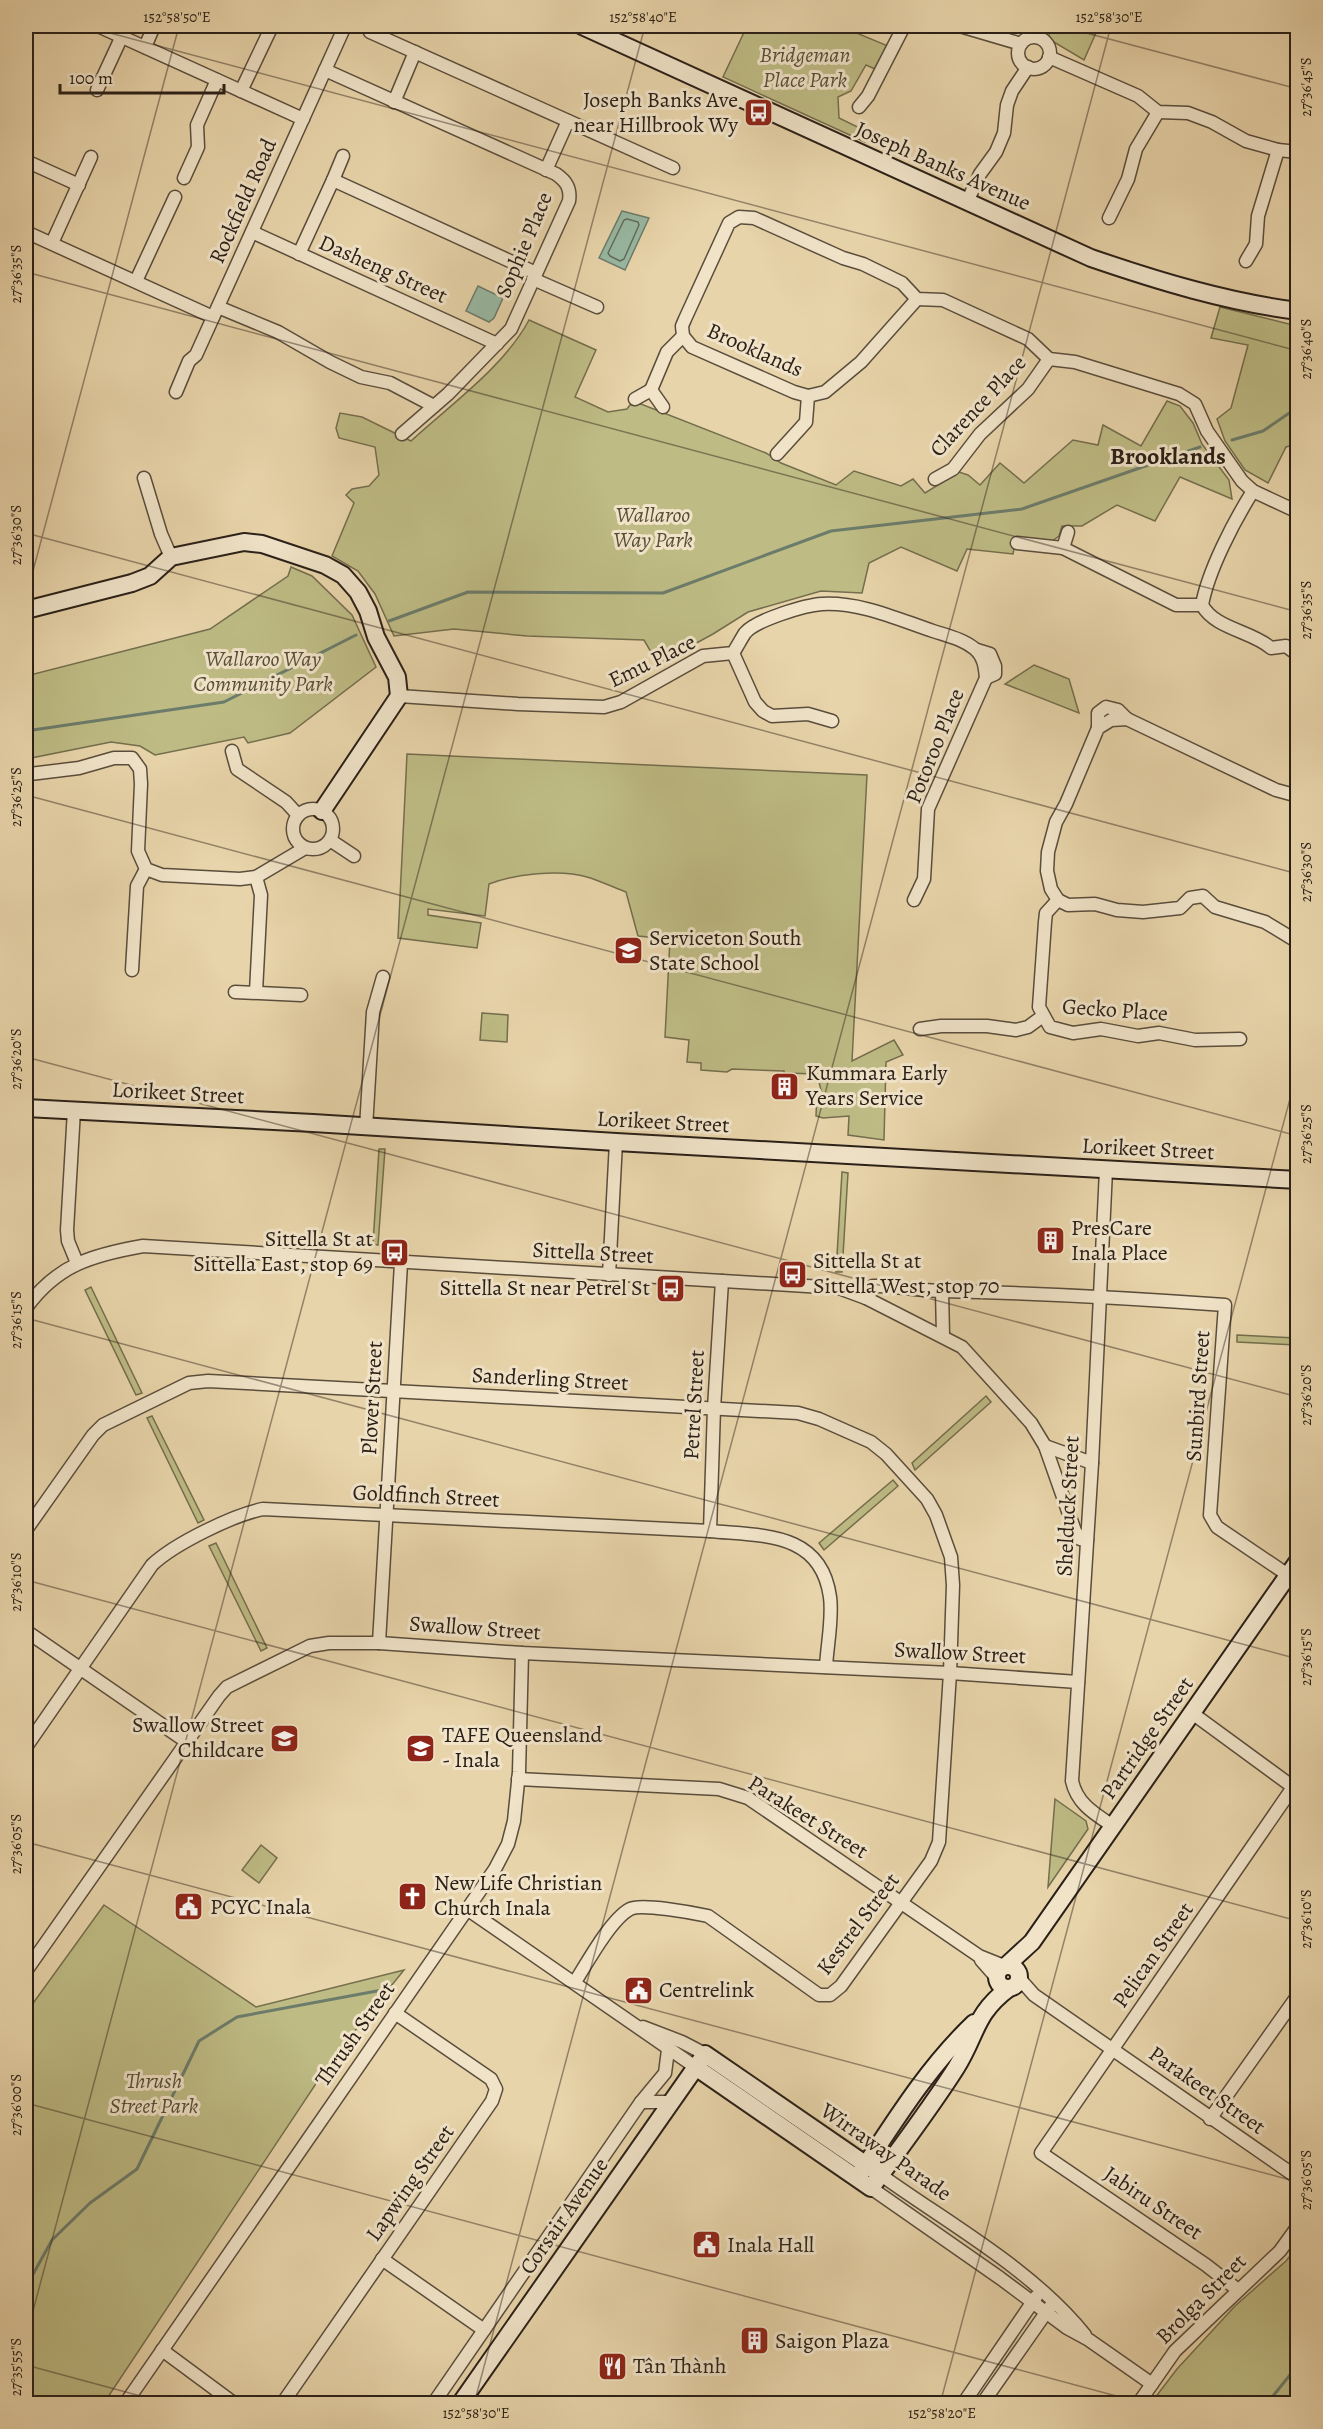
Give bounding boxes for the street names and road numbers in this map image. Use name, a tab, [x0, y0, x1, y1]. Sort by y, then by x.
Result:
street label: Joseph Banks Avenue	[851, 114, 1035, 218]
street label: Rockfield Road	[202, 133, 284, 268]
street label: Sophie Place	[488, 187, 560, 303]
street label: Dasheng Street	[314, 227, 452, 311]
street label: Brooklands	[702, 315, 808, 385]
street label: Clarence Place	[923, 348, 1033, 464]
street label: Emu Place	[603, 627, 701, 695]
street label: Potoroo Place	[898, 684, 972, 808]
street label: Gecko Place	[1061, 991, 1169, 1029]
street label: Lorikeet Street	[111, 1075, 245, 1111]
street label: Lorikeet Street	[596, 1104, 730, 1140]
street label: Lorikeet Street	[1081, 1131, 1215, 1167]
street label: Sittella Street	[532, 1235, 654, 1271]
street label: Sunbird Street	[1178, 1329, 1218, 1463]
street label: Plover Street	[354, 1340, 390, 1456]
street label: Petrel Street	[676, 1349, 712, 1461]
street label: Sanderling Street	[471, 1360, 629, 1398]
street label: Shelduck Street	[1049, 1435, 1087, 1577]
street label: Goldfinch Street	[352, 1477, 500, 1515]
street label: Swallow Street	[408, 1608, 542, 1648]
street label: Swallow Street	[893, 1635, 1027, 1671]
street label: Partridge Street	[1094, 1671, 1200, 1805]
street label: Parakeet Street	[742, 1768, 874, 1866]
street label: Kestrel Street	[810, 1867, 906, 1981]
street label: Pelican Street	[1106, 1896, 1200, 2014]
street label: Thrush Street	[308, 1976, 402, 2092]
street label: Parakeet Street	[1143, 2039, 1271, 2141]
street label: Wirraway Parade	[814, 2095, 957, 2208]
street label: Lapwing Street	[359, 2119, 461, 2247]
street label: Corsair Avenue	[513, 2152, 615, 2280]
street label: Jabiru Street	[1098, 2159, 1208, 2247]
street label: Brolga Street	[1149, 2247, 1253, 2351]

